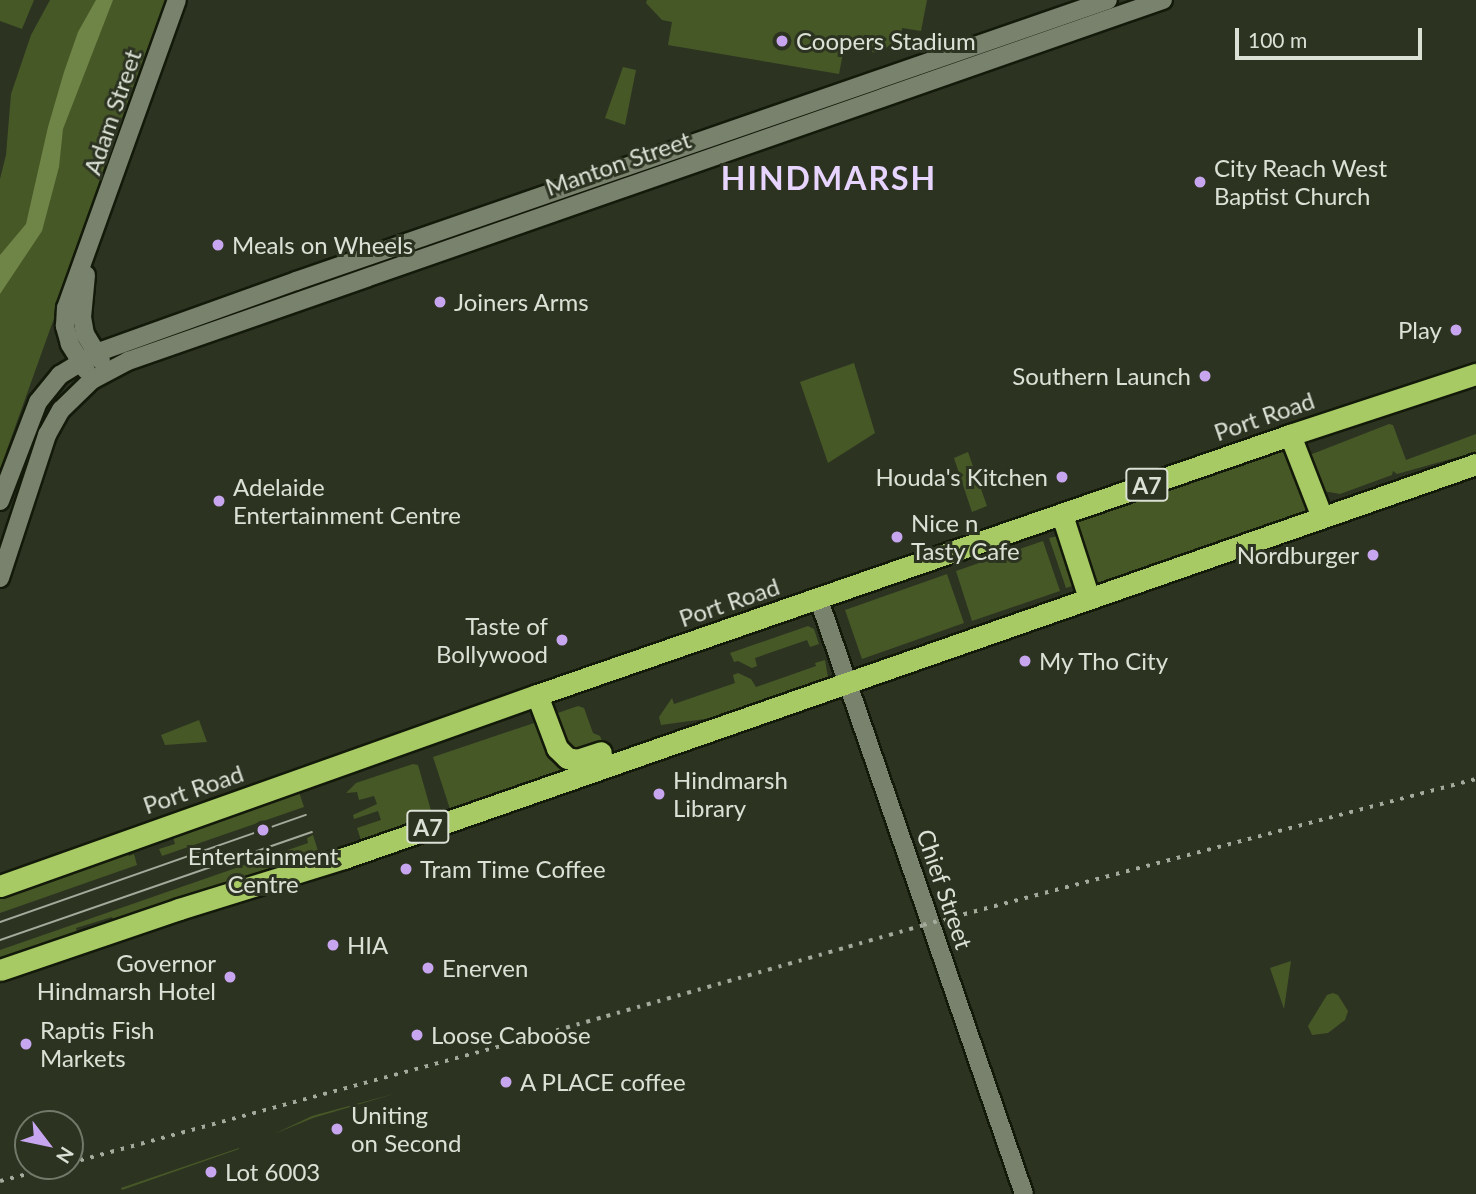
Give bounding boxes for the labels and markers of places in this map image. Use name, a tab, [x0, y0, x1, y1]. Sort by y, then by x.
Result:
place label: Coopers Stadium	[796, 27, 976, 55]
marker: Coopers Stadium	[774, 33, 790, 49]
place label: City Reach West Baptist Church	[1214, 154, 1388, 210]
marker: City Reach West Baptist Church	[1192, 174, 1208, 190]
place label: Meals on Wheels	[232, 231, 413, 259]
marker: Meals on Wheels	[210, 237, 226, 253]
place label: Joiners Arms	[454, 288, 589, 316]
marker: Joiners Arms	[432, 294, 448, 310]
place label: Play	[1398, 316, 1442, 344]
marker: Play	[1448, 322, 1464, 338]
place label: Southern Launch	[1012, 362, 1191, 390]
marker: Southern Launch	[1197, 368, 1213, 384]
place label: Houda's Kitchen	[876, 463, 1048, 491]
marker: Houda's Kitchen	[1054, 469, 1070, 485]
place label: Adelaide Entertainment Centre	[233, 473, 461, 529]
marker: Adelaide Entertainment Centre	[211, 493, 227, 509]
place label: Nice n Tasty Cafe	[911, 509, 1020, 565]
marker: Nice n Tasty Cafe	[889, 529, 905, 545]
place label: Nordburger	[1237, 541, 1359, 569]
marker: Nordburger	[1365, 547, 1381, 563]
place label: Taste of Bollywood	[436, 612, 548, 668]
marker: Taste of Bollywood	[554, 632, 570, 648]
place label: My Tho City	[1039, 647, 1169, 675]
marker: My Tho City	[1017, 653, 1033, 669]
place label: Hindmarsh Library	[673, 766, 788, 822]
marker: Hindmarsh Library	[651, 786, 667, 802]
marker: Entertainment Centre	[255, 822, 271, 838]
place label: Entertainment Centre	[188, 842, 338, 898]
place label: Tram Time Coffee	[420, 855, 606, 883]
marker: Tram Time Coffee	[398, 861, 414, 877]
place label: HIA	[347, 931, 388, 959]
marker: HIA	[325, 937, 341, 953]
place label: Governor Hindmarsh Hotel	[37, 949, 216, 1005]
place label: Enerven	[442, 954, 528, 982]
marker: Enerven	[420, 960, 436, 976]
marker: Governor Hindmarsh Hotel	[222, 969, 238, 985]
place label: Raptis Fish Markets	[40, 1016, 154, 1072]
place label: Loose Caboose	[431, 1021, 591, 1049]
marker: Loose Caboose	[409, 1027, 425, 1043]
marker: Raptis Fish Markets	[18, 1036, 34, 1052]
place label: A PLACE coffee	[520, 1068, 686, 1096]
marker: A PLACE coffee	[498, 1074, 514, 1090]
place label: Uniting on Second	[351, 1101, 461, 1157]
marker: Uniting on Second	[329, 1121, 345, 1137]
place label: Lot 6003	[225, 1158, 320, 1186]
marker: Lot 6003	[203, 1164, 219, 1180]

